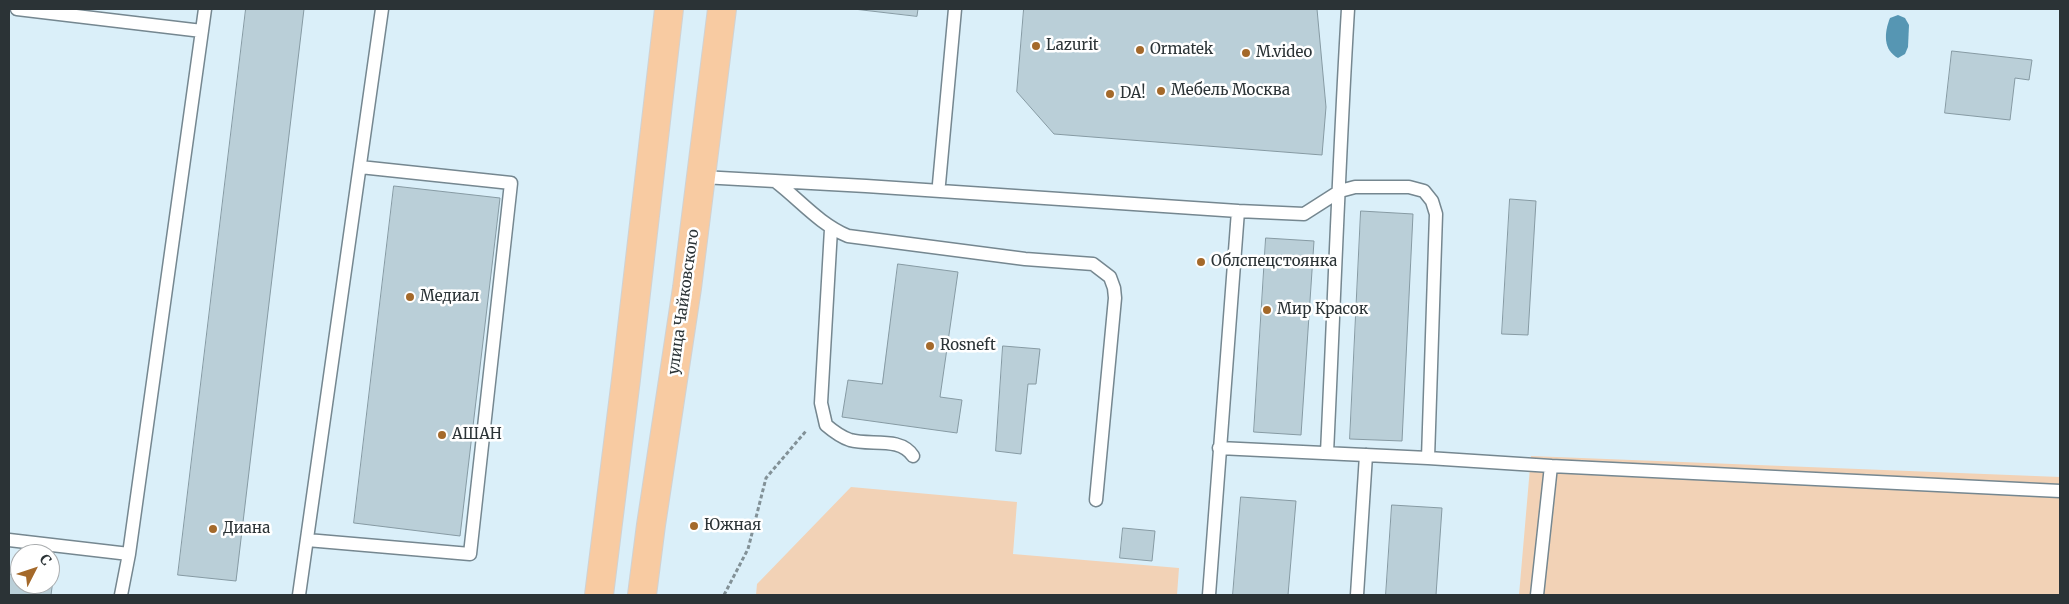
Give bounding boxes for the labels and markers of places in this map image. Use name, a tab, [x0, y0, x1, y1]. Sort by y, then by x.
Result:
place label: Lazurit	[1046, 37, 1099, 55]
marker: Lazurit	[1030, 40, 1042, 52]
place label: Ormatek	[1150, 41, 1213, 59]
marker: Ormatek	[1134, 44, 1146, 56]
place label: M.video	[1256, 44, 1312, 62]
marker: M.video	[1240, 47, 1252, 59]
place label: Мебель Москва	[1171, 82, 1290, 100]
place label: DA!	[1120, 85, 1146, 103]
marker: Мебель Москва	[1155, 85, 1167, 97]
marker: DA!	[1104, 88, 1116, 100]
place label: Облспецстоянка	[1211, 253, 1337, 271]
marker: Облспецстоянка	[1195, 256, 1207, 268]
place label: Медиал	[420, 288, 479, 306]
marker: Медиал	[404, 291, 416, 303]
place label: Мир Красок	[1277, 301, 1368, 319]
marker: Мир Красок	[1261, 304, 1273, 316]
place label: Rosneft	[940, 337, 996, 355]
marker: Rosneft	[924, 340, 936, 352]
place label: AШАН	[452, 426, 502, 444]
marker: AШАН	[436, 429, 448, 441]
place label: Южная	[704, 517, 761, 535]
place label: Диана	[223, 520, 270, 538]
marker: Южная	[688, 520, 700, 532]
marker: Диана	[207, 523, 219, 535]

